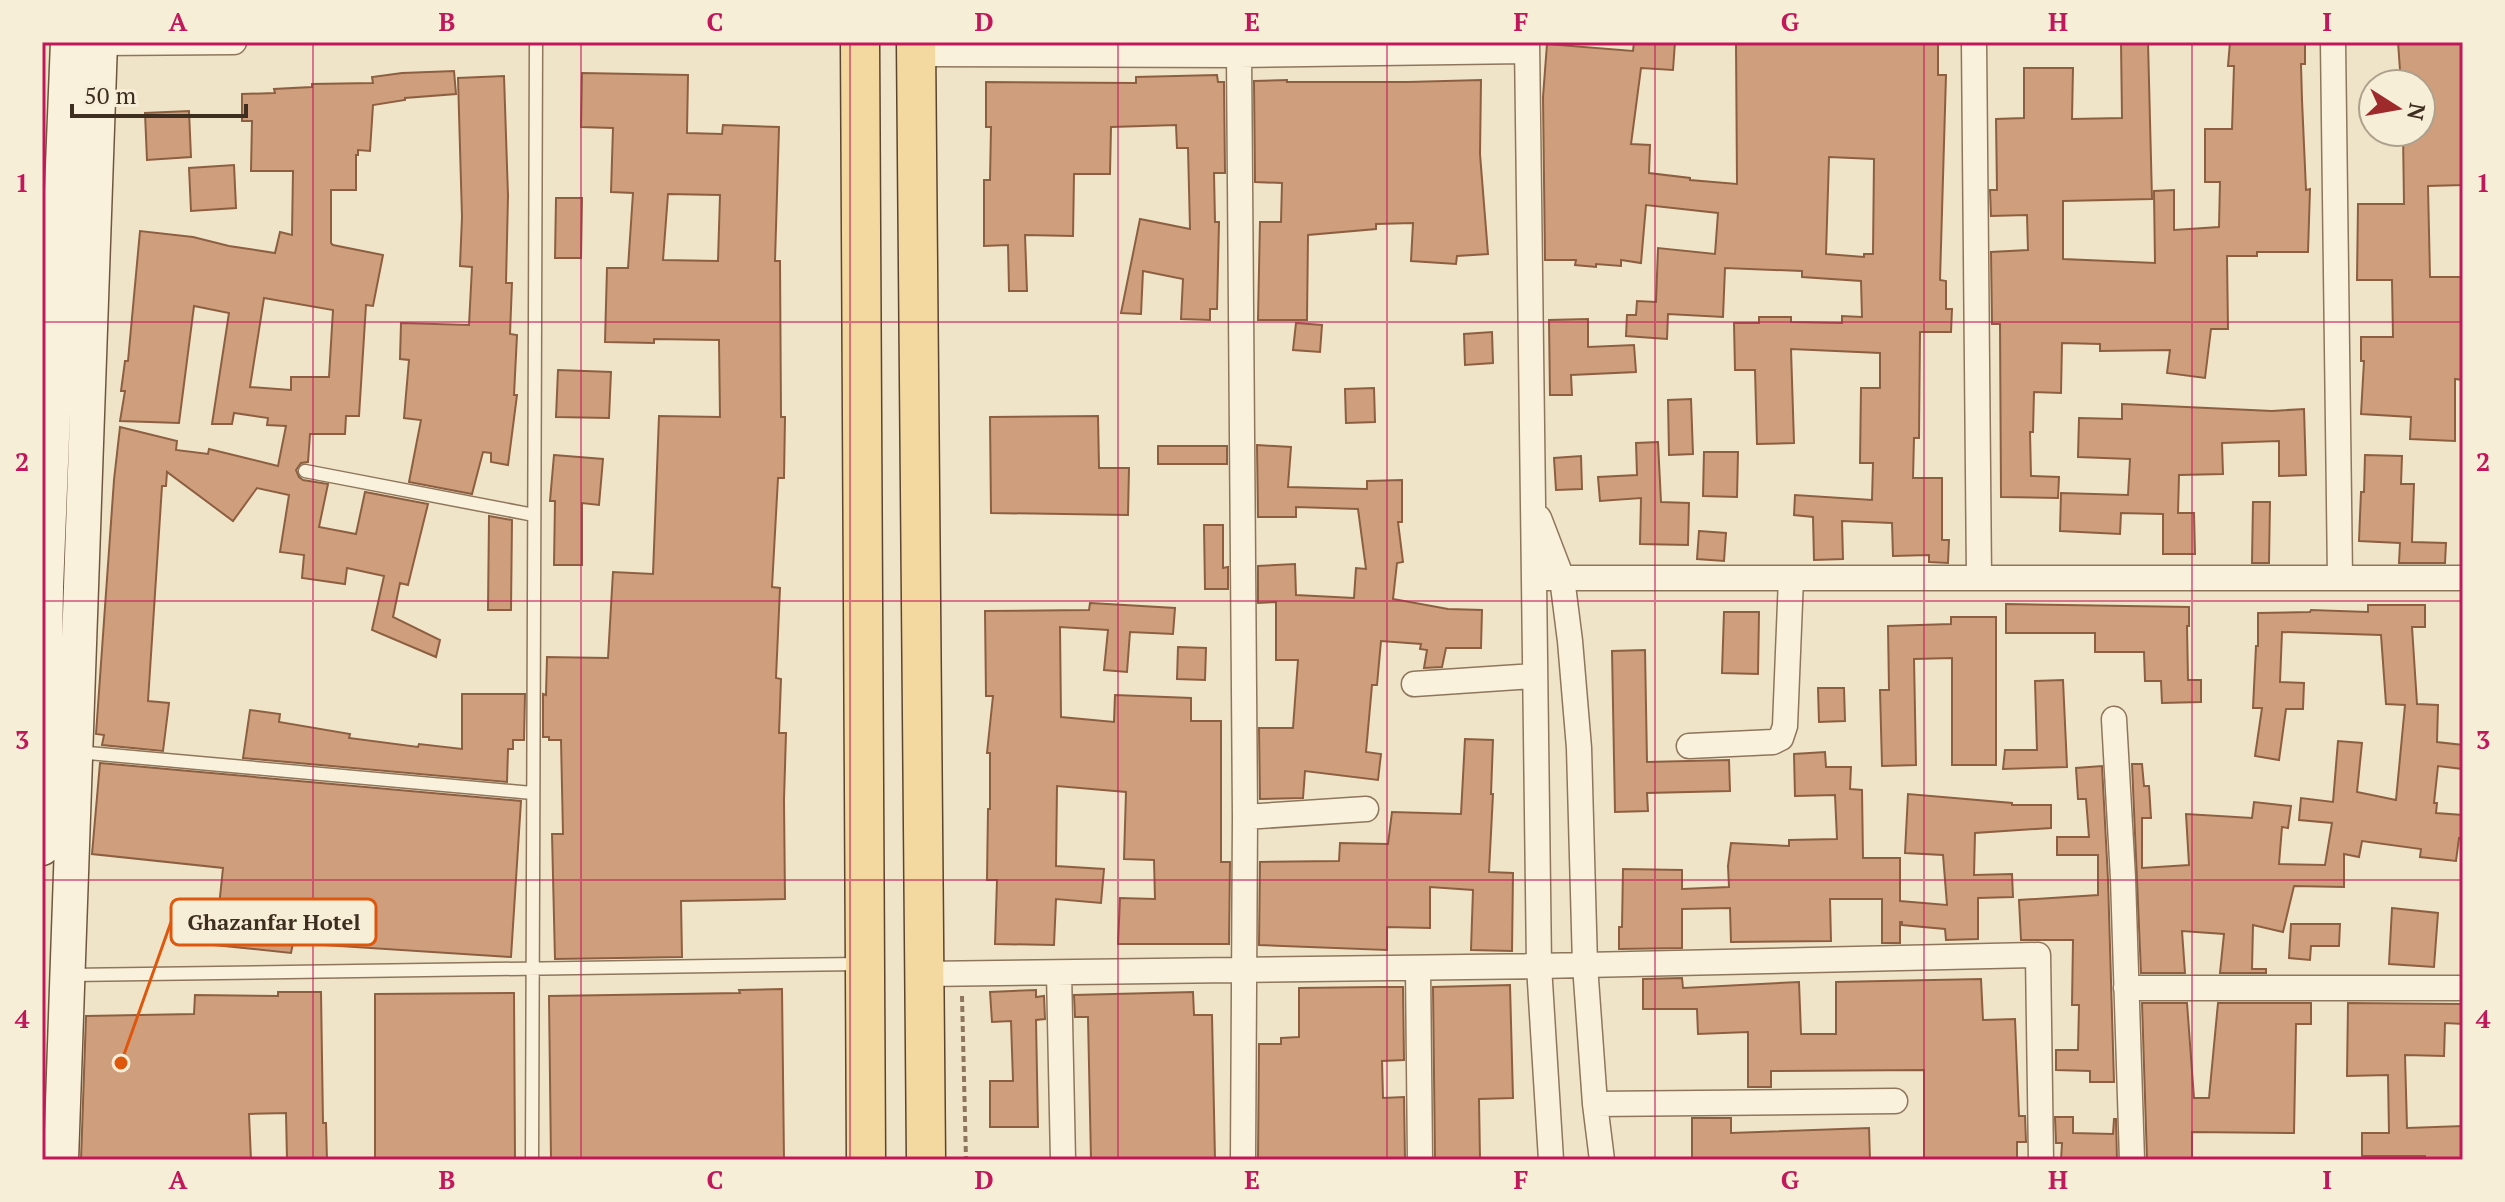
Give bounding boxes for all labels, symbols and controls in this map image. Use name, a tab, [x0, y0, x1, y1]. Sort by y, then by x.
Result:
text: A	[169, 4, 188, 38]
text: B	[439, 4, 455, 38]
text: C	[707, 4, 723, 38]
text: D	[974, 4, 994, 38]
text: E	[1244, 4, 1260, 38]
text: F	[1514, 4, 1529, 38]
text: G	[1781, 4, 1800, 38]
text: H	[2048, 4, 2068, 38]
text: I	[2322, 4, 2332, 38]
scale bar	[72, 68, 246, 118]
north arrow	[2357, 68, 2437, 148]
text: 50 m	[84, 79, 136, 111]
text: N	[2401, 101, 2433, 123]
text: 1	[15, 165, 29, 199]
text: 1	[2476, 165, 2490, 199]
text: 2	[15, 444, 29, 478]
text: 2	[2476, 444, 2490, 478]
text: 3	[15, 722, 29, 756]
text: 3	[2476, 722, 2490, 756]
callout: Ghazanfar Hotel	[171, 899, 376, 945]
text: Ghazanfar Hotel	[187, 907, 361, 936]
text: 4	[15, 1001, 30, 1035]
text: 4	[2476, 1001, 2491, 1035]
text: A	[169, 1162, 188, 1196]
text: B	[439, 1162, 455, 1196]
text: C	[707, 1162, 723, 1196]
text: D	[974, 1162, 994, 1196]
text: E	[1244, 1162, 1260, 1196]
text: F	[1514, 1162, 1529, 1196]
text: G	[1781, 1162, 1800, 1196]
text: H	[2048, 1162, 2068, 1196]
text: I	[2322, 1162, 2332, 1196]

